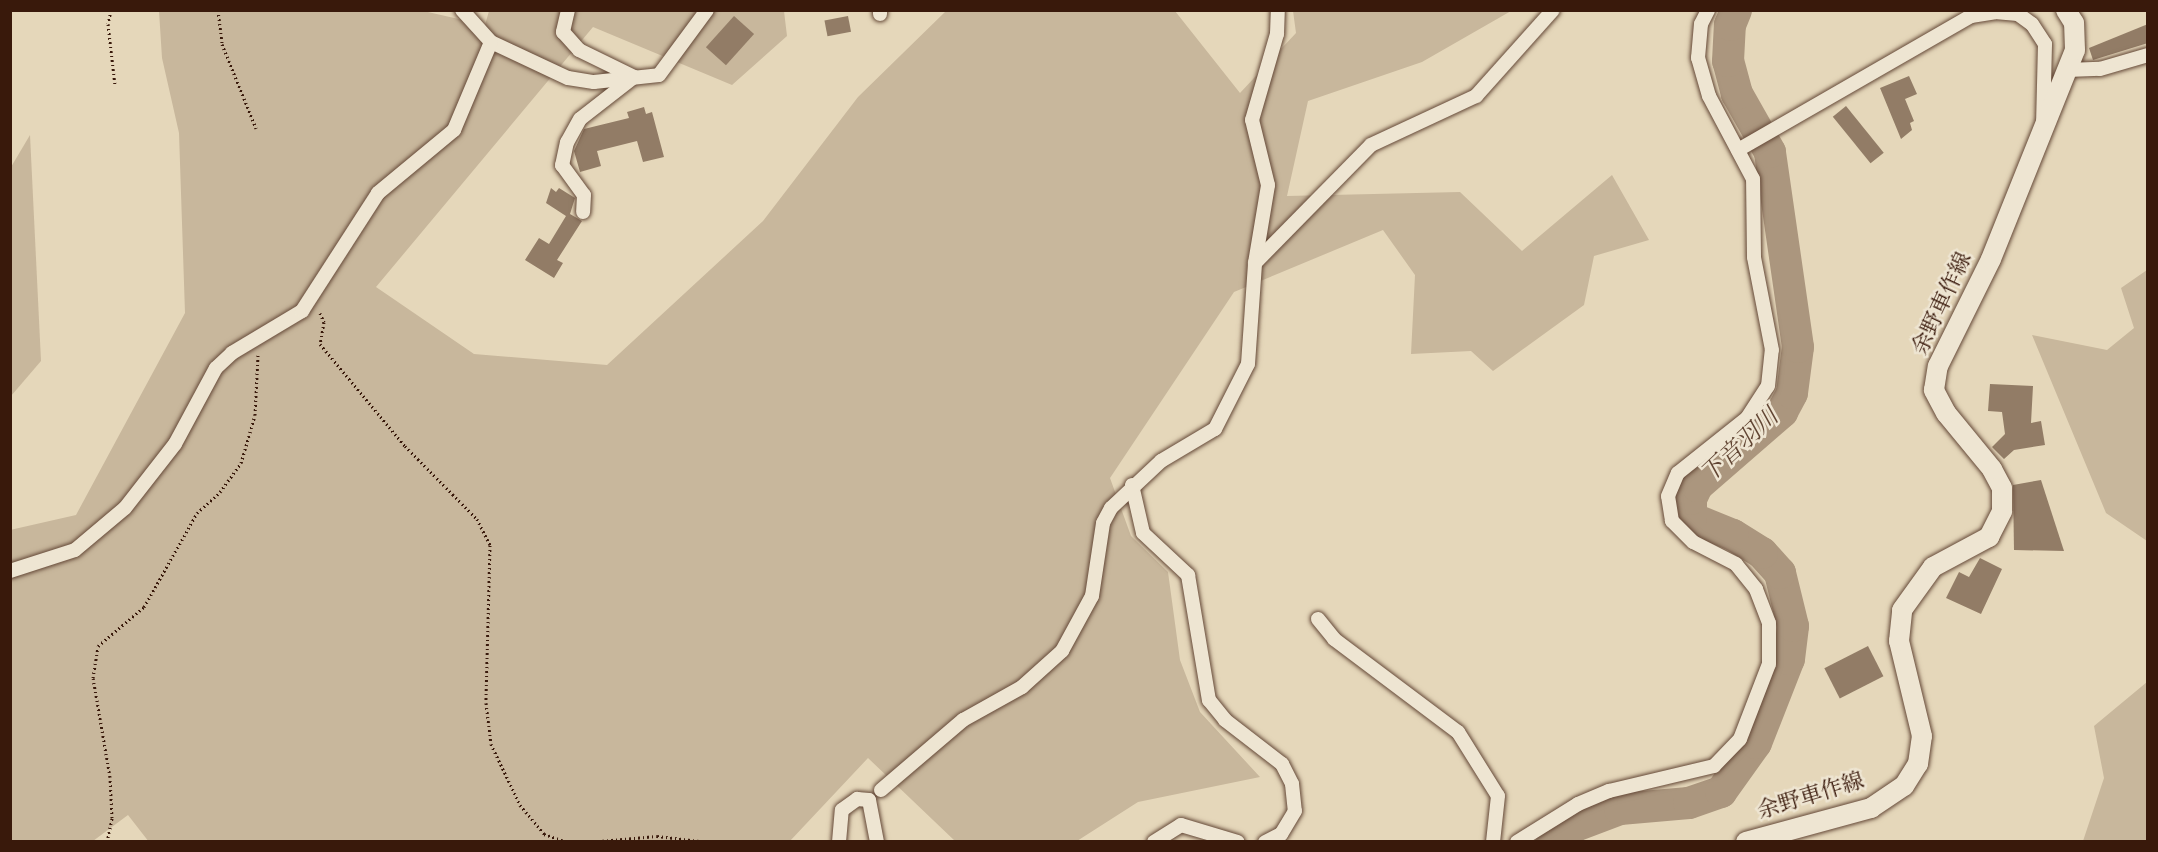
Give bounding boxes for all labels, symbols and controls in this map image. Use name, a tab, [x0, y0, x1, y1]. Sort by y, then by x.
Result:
street label: 余野車作線	[1908, 249, 1978, 359]
water label: 下音羽川	[1696, 404, 1786, 490]
street label: 余野車作線	[1755, 768, 1867, 826]

